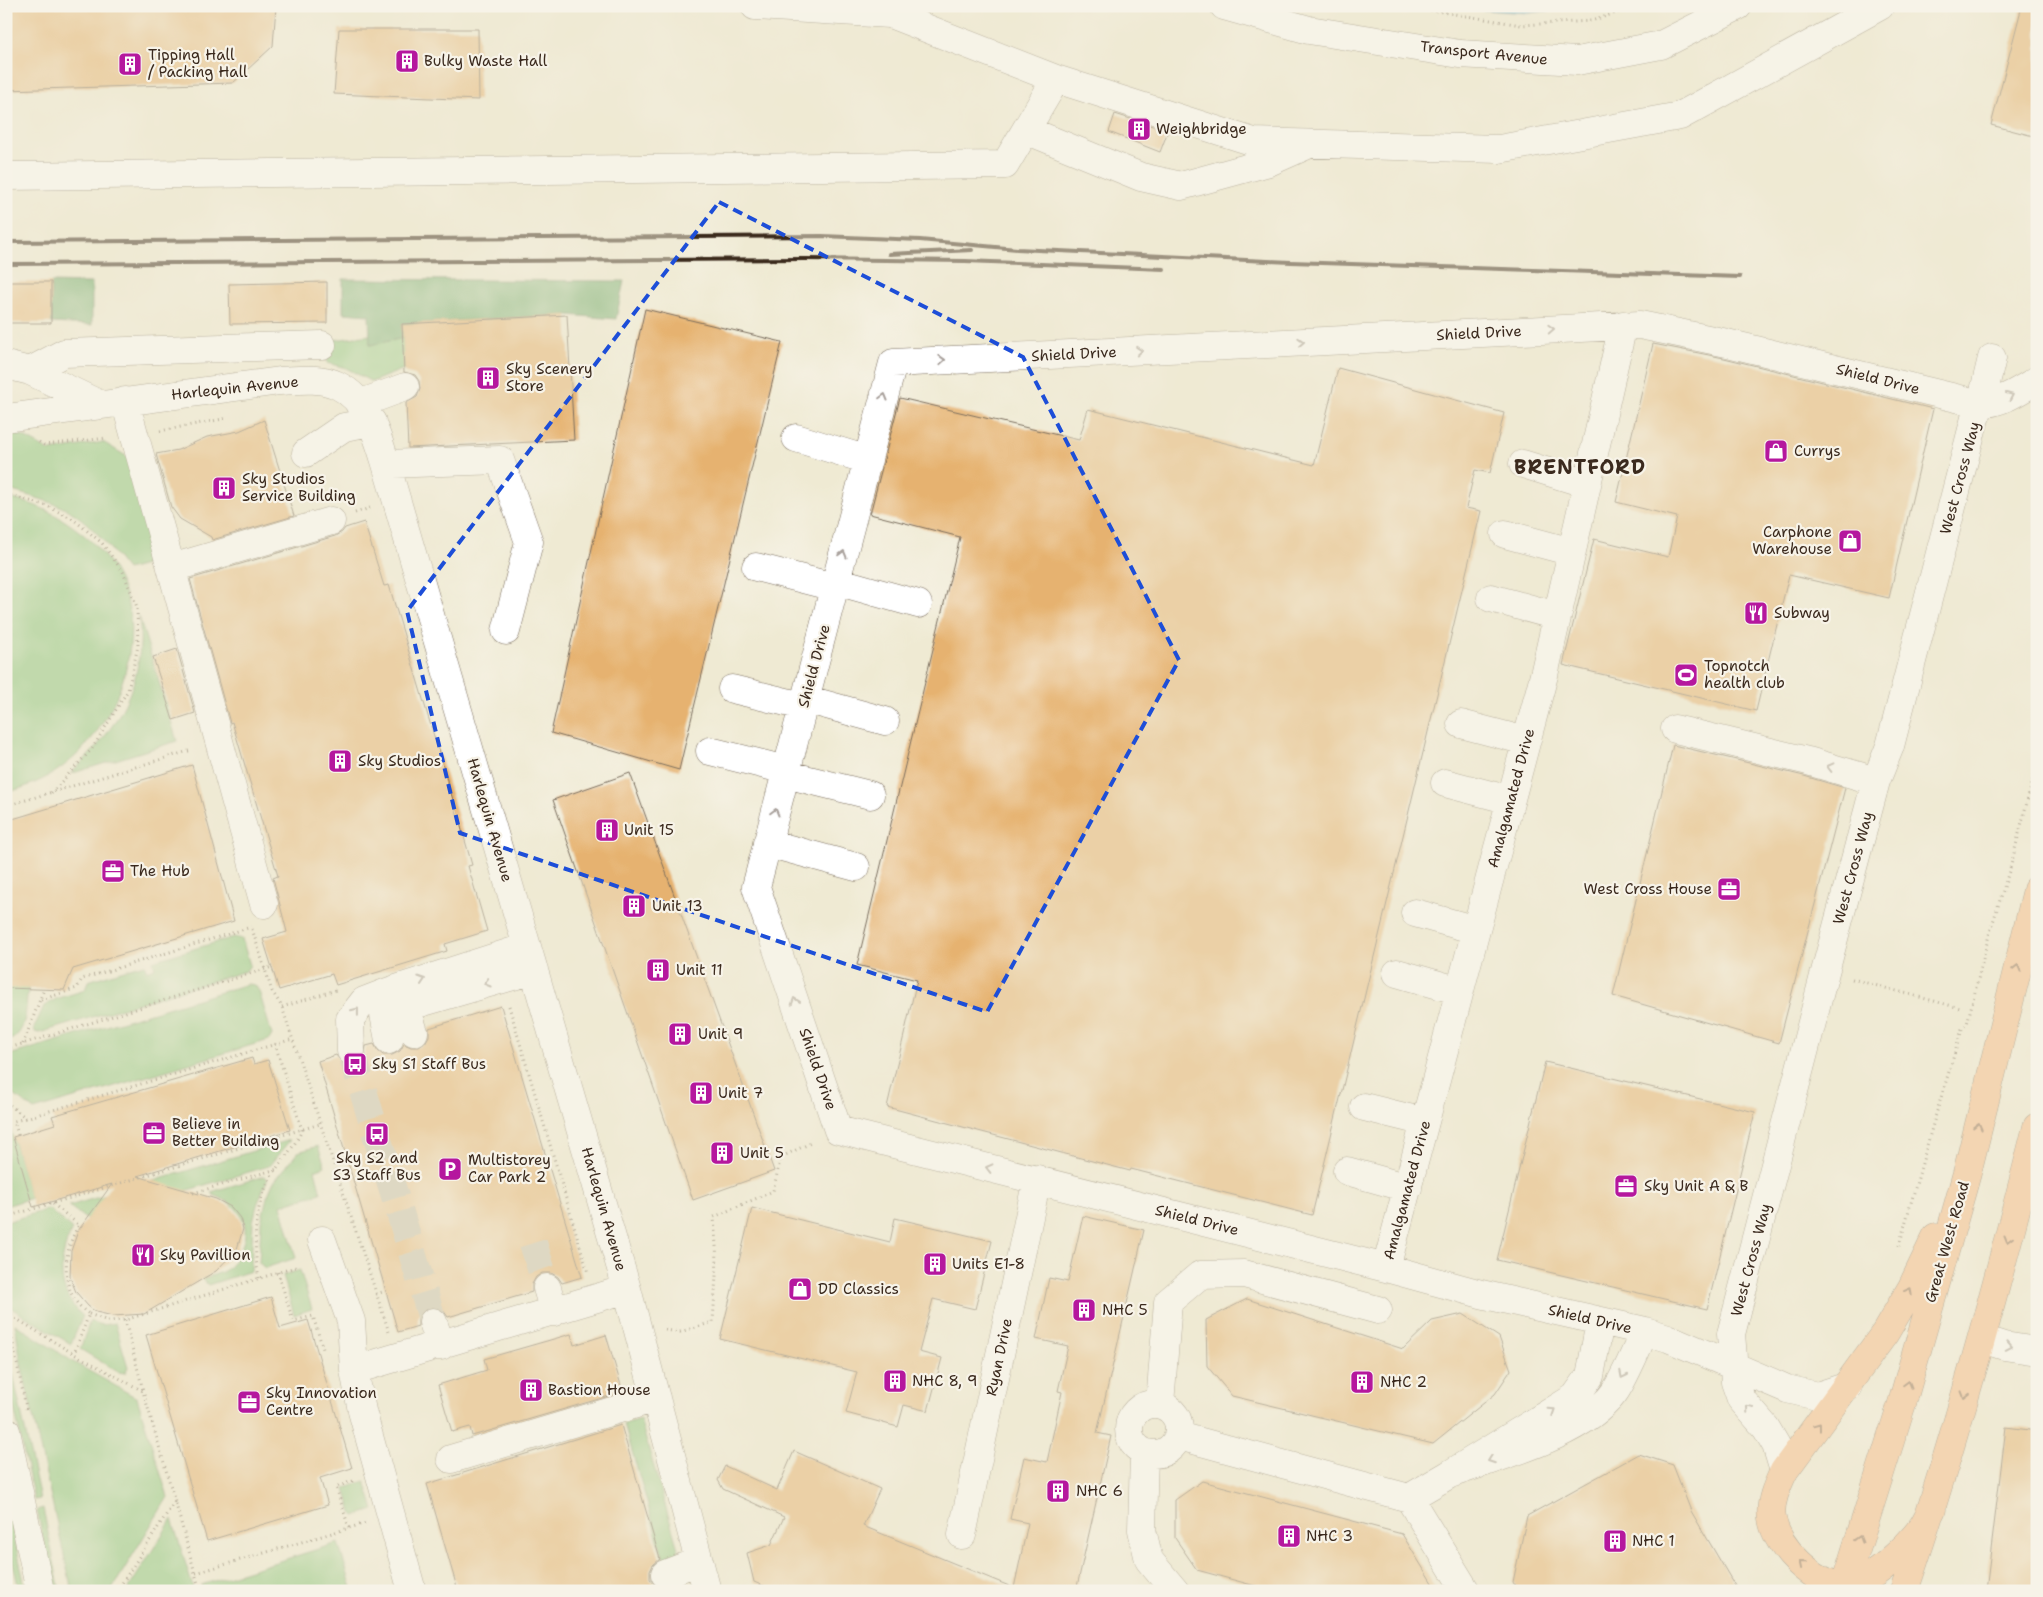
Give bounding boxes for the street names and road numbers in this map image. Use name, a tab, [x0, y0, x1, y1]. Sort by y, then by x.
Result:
street label: Transport Avenue	[1419, 36, 1549, 70]
street label: Shield Drive	[1436, 321, 1522, 345]
street label: Shield Drive	[1031, 342, 1117, 366]
street label: Shield Drive	[1834, 359, 1922, 399]
street label: Harlequin Avenue	[170, 371, 300, 405]
street label: West Cross Way	[1935, 419, 1985, 537]
street label: Shield Drive	[793, 622, 835, 710]
street label: Amalgamated Drive	[1483, 726, 1539, 870]
street label: Harlequin Avenue	[463, 756, 517, 884]
street label: West Cross Way	[1828, 809, 1878, 927]
street label: Shield Drive	[795, 1025, 841, 1113]
street label: Amalgamated Drive	[1379, 1118, 1435, 1262]
street label: Harlequin Avenue	[577, 1145, 631, 1273]
street label: Great West Road	[1920, 1179, 1974, 1305]
street label: Shield Drive	[1153, 1200, 1241, 1240]
street label: West Cross Way	[1726, 1201, 1776, 1319]
street label: Shield Drive	[1546, 1300, 1634, 1338]
street label: Ryan Drive	[981, 1316, 1017, 1398]

